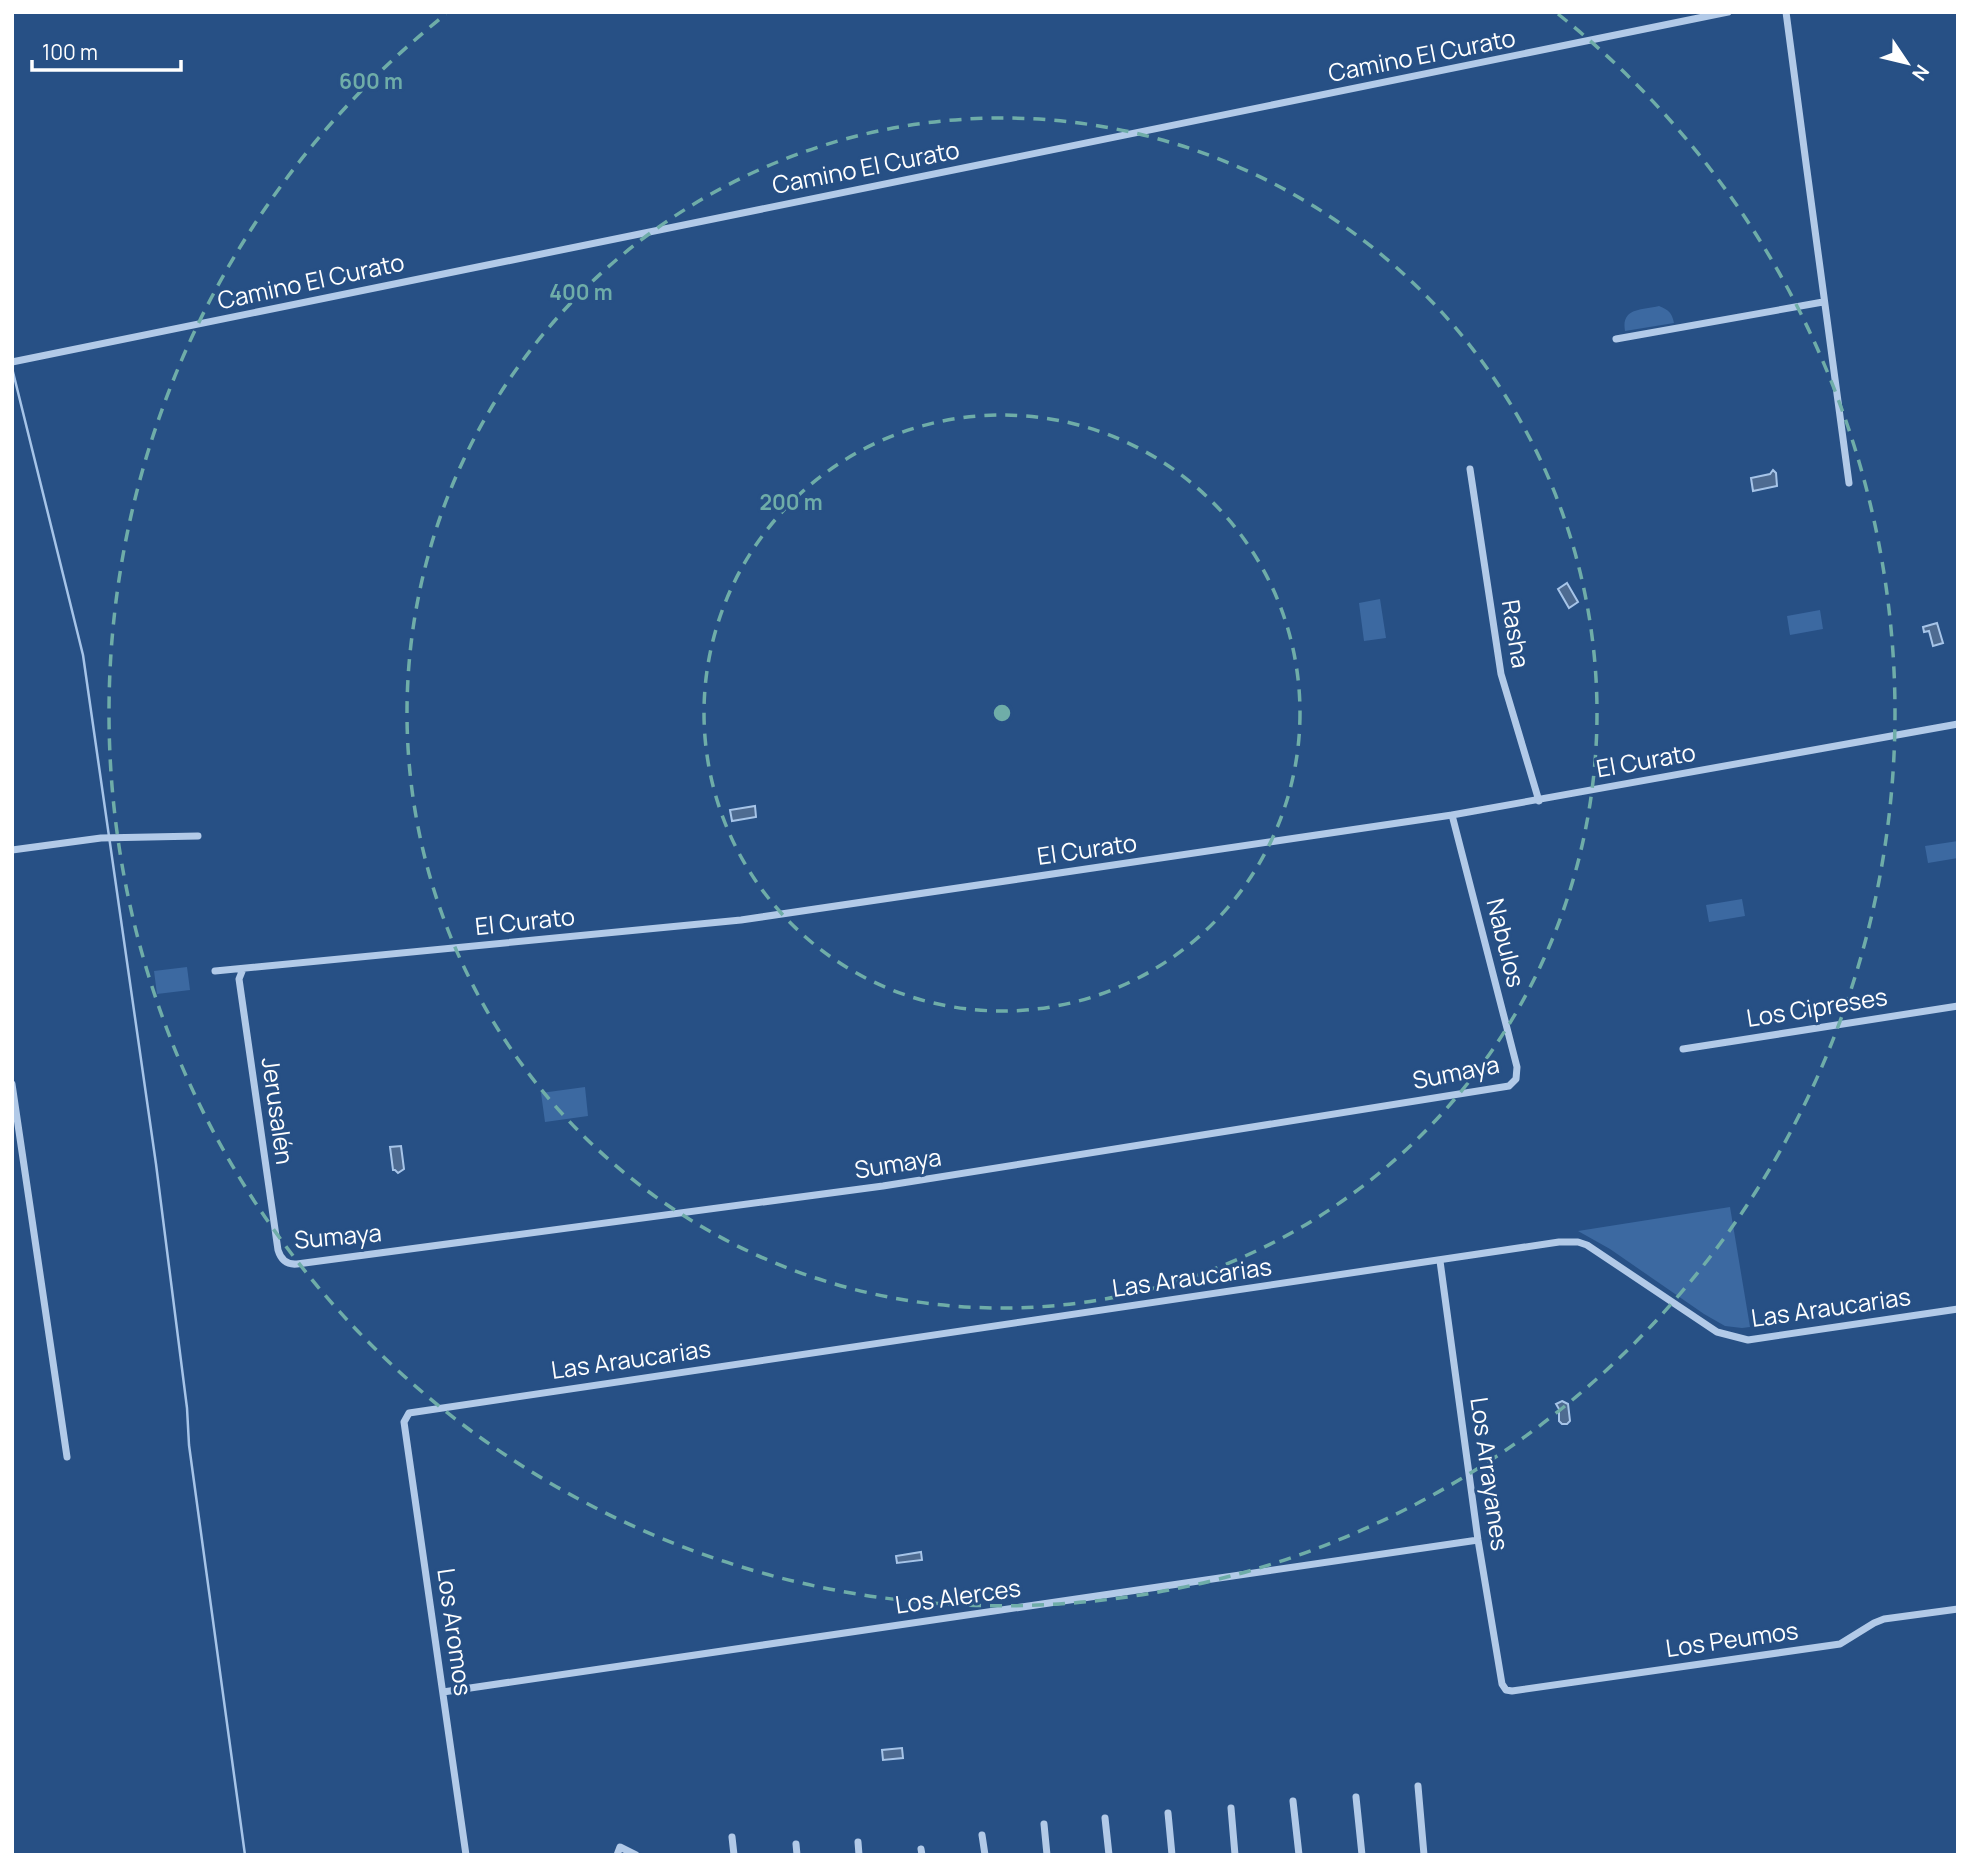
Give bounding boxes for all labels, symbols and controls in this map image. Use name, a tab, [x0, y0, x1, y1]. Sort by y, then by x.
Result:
street label: Camino El Curato	[1325, 20, 1518, 89]
scale bar	[32, 28, 180, 72]
north arrow	[1872, 28, 1942, 98]
text: 100 m	[42, 38, 98, 66]
text: N	[1906, 60, 1935, 86]
text: 600 m	[339, 67, 403, 95]
street label: Camino El Curato	[769, 132, 962, 201]
street label: Camino El Curato	[214, 245, 407, 316]
text: 400 m	[549, 278, 613, 306]
text: 200 m	[759, 488, 823, 516]
street label: Rasha	[1495, 597, 1538, 670]
centre of rings	[990, 701, 1014, 725]
street label: El Curato	[1593, 735, 1698, 784]
street label: El Curato	[1035, 825, 1139, 872]
street label: Nabulos	[1479, 895, 1533, 991]
street label: El Curato	[473, 899, 576, 942]
street label: Los Cipreses	[1744, 979, 1890, 1034]
street label: Sumaya	[1410, 1047, 1502, 1096]
street label: Jerusalén	[255, 1055, 302, 1166]
street label: Sumaya	[852, 1139, 944, 1186]
street label: Sumaya	[293, 1215, 383, 1256]
street label: Las Araucarias	[1110, 1249, 1274, 1304]
street label: Las Araucarias	[1749, 1279, 1913, 1334]
street label: Las Araucarias	[549, 1331, 713, 1386]
street label: Los Arrayanes	[1463, 1395, 1518, 1553]
street label: Los Aromos	[430, 1566, 481, 1698]
street label: Los Alerces	[893, 1570, 1023, 1621]
street label: Los Peumos	[1663, 1613, 1800, 1664]

